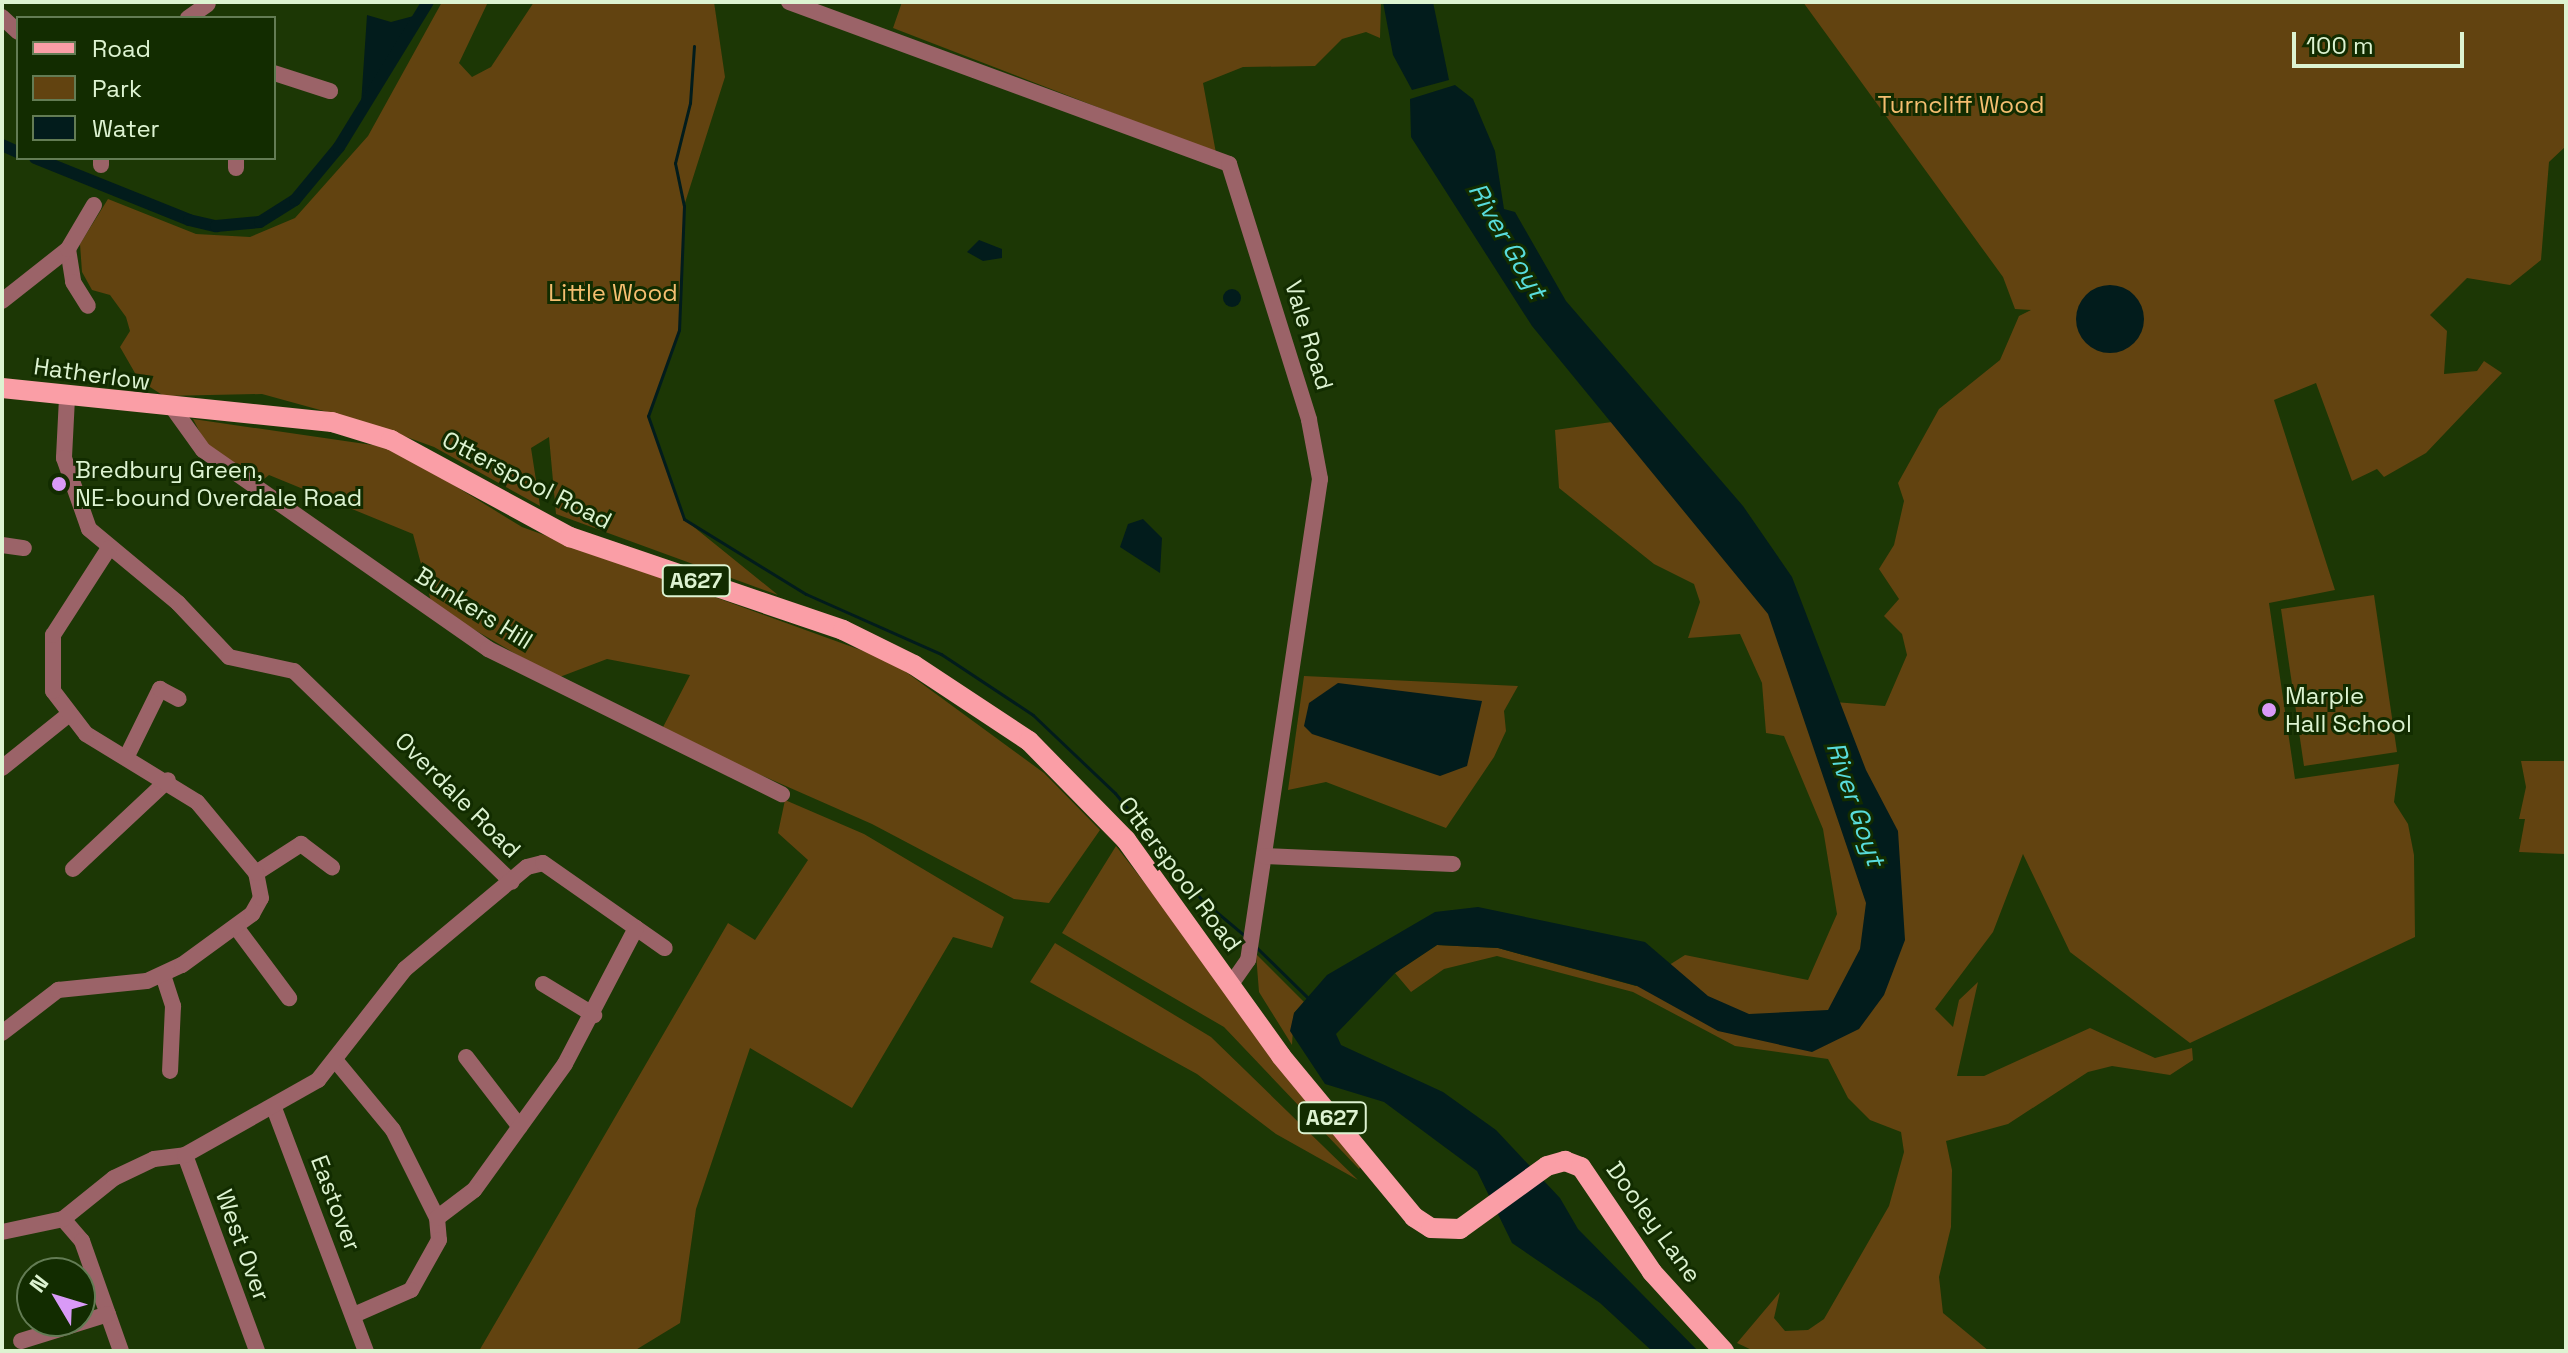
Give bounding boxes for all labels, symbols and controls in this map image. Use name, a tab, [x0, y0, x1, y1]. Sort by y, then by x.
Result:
legend	[16, 16, 276, 160]
scale bar	[2296, 16, 2468, 66]
text: 100 m	[2306, 30, 2374, 61]
text: Road	[92, 33, 151, 64]
text: Park	[92, 73, 142, 104]
park label: Turncliff Wood	[1877, 91, 2045, 119]
text: Water	[92, 113, 160, 144]
water label: River Goyt	[1461, 177, 1553, 305]
street label: Vale Road	[1279, 277, 1339, 393]
park label: Little Wood	[548, 279, 678, 307]
street label: Hatherlow	[32, 352, 152, 396]
street label: Otterspool Road	[437, 425, 617, 535]
place label: Bredbury Green, NE-bound Overdale Road	[75, 456, 362, 512]
marker: Bredbury Green, NE-bound Overdale Road	[50, 475, 68, 493]
street label: Bunkers Hill	[410, 561, 538, 655]
road number: A627	[660, 563, 732, 599]
place label: Marple Hall School	[2285, 682, 2412, 738]
marker: Marple Hall School	[2260, 701, 2278, 719]
street label: Overdale Road	[389, 726, 527, 864]
water label: River Goyt	[1819, 738, 1891, 870]
street label: Otterspool Road	[1112, 791, 1248, 957]
road number: A627	[1296, 1100, 1368, 1136]
street label: Eastover	[305, 1151, 367, 1255]
street label: Dooley Lane	[1601, 1156, 1707, 1288]
street label: West Over	[210, 1185, 276, 1305]
north arrow	[16, 1257, 96, 1337]
text: N	[23, 1269, 54, 1298]

